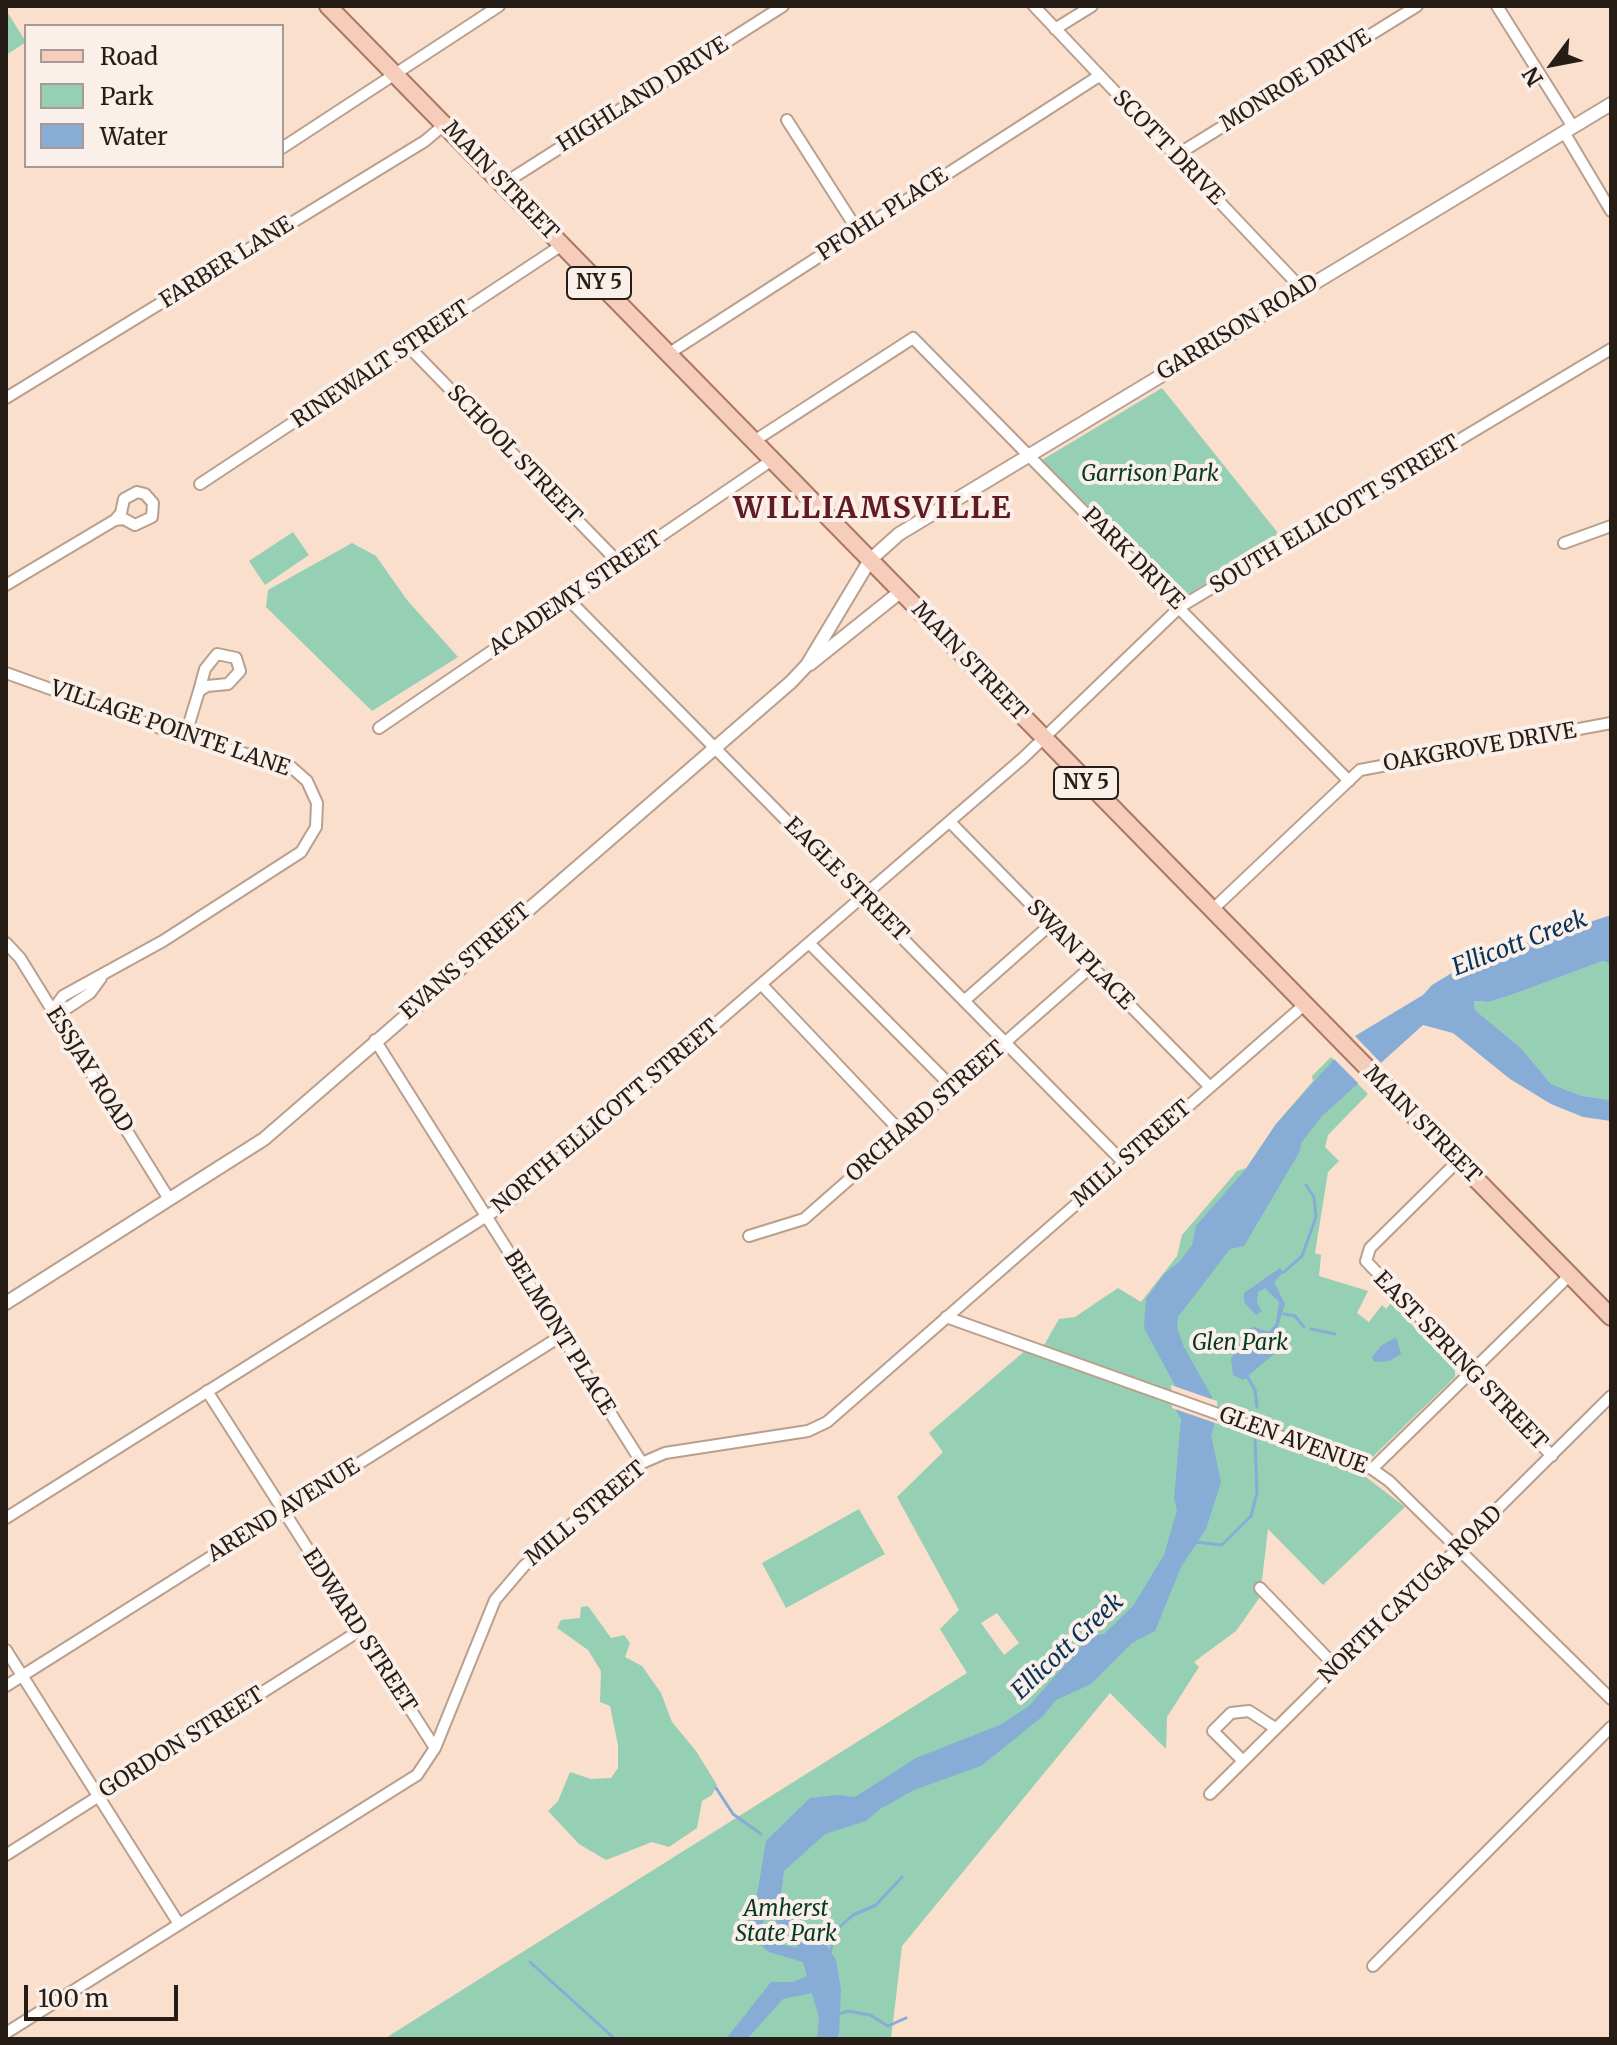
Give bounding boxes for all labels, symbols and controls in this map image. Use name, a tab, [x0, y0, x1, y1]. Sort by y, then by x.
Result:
legend	[24, 24, 284, 168]
street label: MONROE DRIVE	[1216, 24, 1376, 138]
north arrow	[1513, 24, 1593, 104]
street label: HIGHLAND DRIVE	[553, 32, 733, 158]
text: Road	[100, 41, 158, 72]
text: N	[1516, 62, 1549, 92]
text: Park	[100, 81, 153, 112]
street label: SCOTT DRIVE	[1107, 85, 1229, 211]
street label: MAIN STREET	[437, 116, 563, 246]
text: Water	[100, 121, 168, 152]
street label: PFOHL PLACE	[813, 163, 953, 267]
street label: FARBER LANE	[155, 211, 299, 315]
road number: NY 5	[567, 267, 631, 299]
street label: GARRISON ROAD	[1153, 270, 1323, 386]
street label: RINEWALT STREET	[287, 296, 475, 434]
street label: SCHOOL STREET	[441, 380, 587, 530]
street label: SOUTH ELLICOTT STREET	[1206, 430, 1464, 600]
park label: Garrison Park	[1081, 462, 1219, 488]
district label: WILLIAMSVILLE	[733, 492, 1013, 528]
street label: PARK DRIVE	[1077, 503, 1189, 615]
street label: ACADEMY STREET	[484, 526, 668, 662]
street label: MAIN STREET	[906, 597, 1032, 727]
street label: VILLAGE POINTE LANE	[47, 676, 293, 782]
street label: OAKGROVE DRIVE	[1381, 718, 1579, 778]
road number: NY 5	[1054, 767, 1118, 799]
street label: EAGLE STREET	[778, 812, 914, 948]
street label: SWAN PLACE	[1021, 895, 1139, 1015]
street label: EVANS STREET	[396, 898, 536, 1026]
water label: Ellicott Creek	[1449, 905, 1591, 983]
street label: ESSJAY ROAD	[40, 1002, 138, 1138]
street label: NORTH ELLICOTT STREET	[487, 1014, 725, 1220]
street label: ORCHARD STREET	[841, 1036, 1011, 1188]
street label: MAIN STREET	[1358, 1061, 1486, 1189]
street label: MILL STREET	[1067, 1095, 1197, 1213]
street label: BELMONT PLACE	[498, 1246, 620, 1420]
street label: EAST SPRING STREET	[1368, 1266, 1552, 1456]
park label: Glen Park	[1192, 1331, 1288, 1357]
street label: GLEN AVENUE	[1215, 1402, 1371, 1480]
street label: AREND AVENUE	[203, 1454, 365, 1568]
street label: MILL STREET	[520, 1456, 652, 1572]
street label: NORTH CAYUGA ROAD	[1314, 1501, 1508, 1689]
street label: EDWARD STREET	[296, 1544, 422, 1718]
water label: Ellicott Creek	[1006, 1588, 1130, 1706]
street label: GORDON STREET	[95, 1682, 269, 1804]
park label: Amherst State Park	[735, 1897, 837, 1948]
scale bar	[28, 1969, 182, 2019]
text: 100 m	[38, 1983, 108, 2014]

